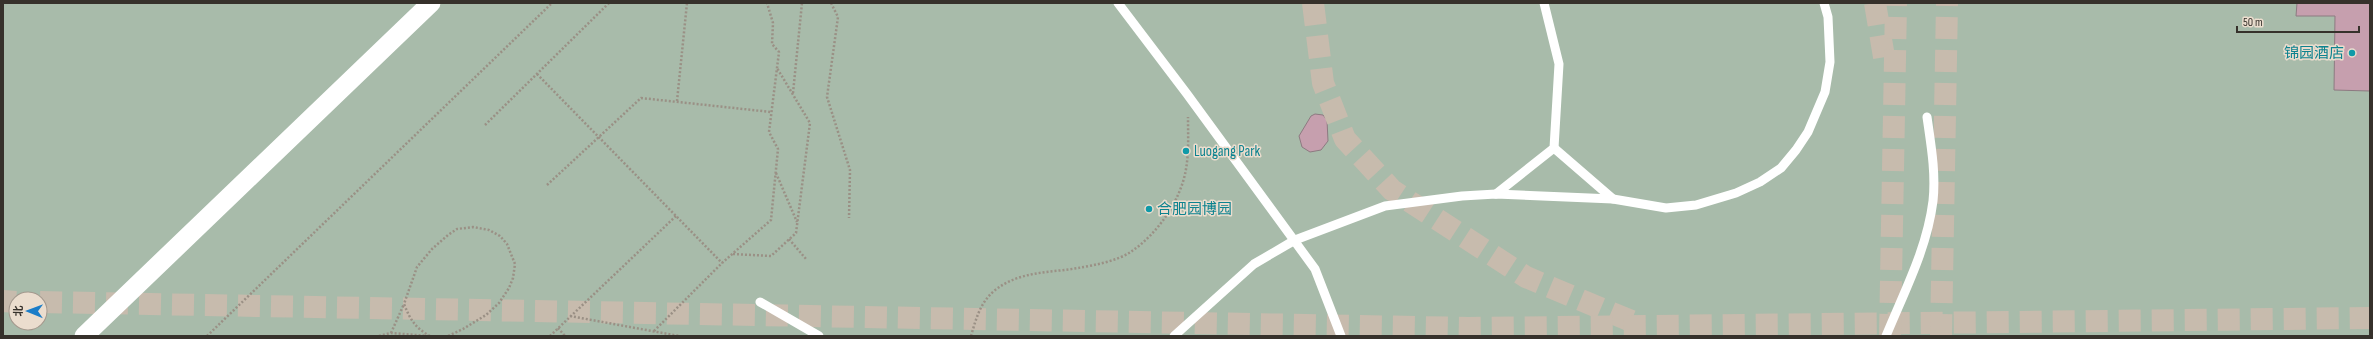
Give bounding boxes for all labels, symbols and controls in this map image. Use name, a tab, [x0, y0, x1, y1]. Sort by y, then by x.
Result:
scale bar	[2237, 8, 2359, 34]
text: 50 m	[2243, 15, 2263, 30]
place label: 锦园酒店	[2284, 44, 2344, 63]
marker: 锦园酒店	[2347, 48, 2357, 58]
place label: Luogang Park	[1194, 142, 1261, 161]
marker: Luogang Park	[1181, 146, 1191, 156]
place label: 合肥园博园	[1157, 200, 1232, 219]
marker: 合肥园博园	[1144, 204, 1154, 214]
north arrow	[8, 291, 48, 331]
text: 北	[12, 305, 25, 316]

